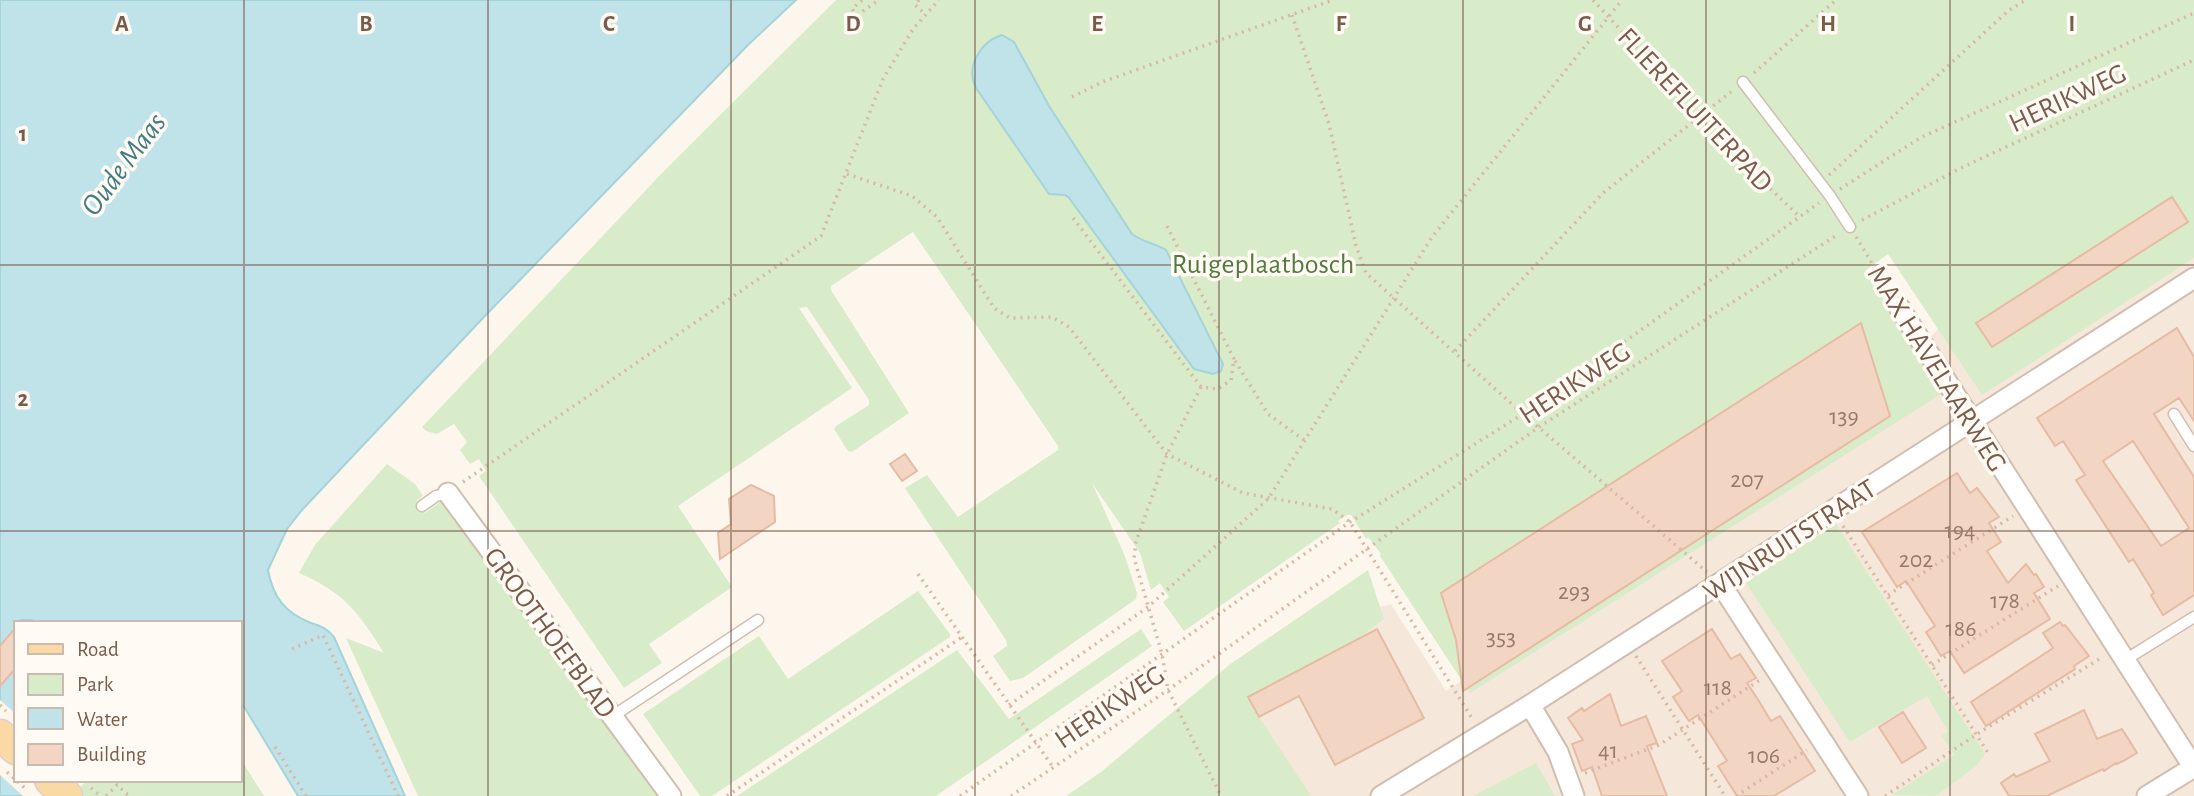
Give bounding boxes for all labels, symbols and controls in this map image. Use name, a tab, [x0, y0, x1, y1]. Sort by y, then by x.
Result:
text: A	[115, 13, 129, 36]
text: B	[359, 13, 373, 36]
text: C	[603, 13, 615, 36]
text: D	[845, 13, 861, 36]
text: E	[1091, 13, 1103, 36]
text: F	[1336, 13, 1347, 36]
text: G	[1578, 13, 1592, 36]
text: H	[1820, 13, 1836, 36]
text: I	[2069, 13, 2075, 36]
street label: FLIEREFLUITERPAD	[1612, 23, 1777, 198]
street label: HERIKWEG	[2005, 60, 2131, 138]
water label: Oude Maas	[76, 108, 172, 221]
text: 1	[19, 123, 27, 146]
park label: Ruigeplaatbosch	[1172, 251, 1354, 279]
street label: MAX HAVELAARWEG	[1862, 261, 2011, 477]
street label: HERIKWEG	[1515, 338, 1635, 430]
text: 2	[18, 388, 29, 411]
house number: 139	[1829, 405, 1859, 429]
house number: 207	[1730, 468, 1764, 492]
street label: WIJNRUITSTRAAT	[1699, 474, 1882, 607]
house number: 194	[1944, 519, 1976, 543]
street label: GROOTHOEFBLAD	[478, 543, 620, 724]
house number: 202	[1899, 548, 1933, 572]
house number: 293	[1558, 580, 1590, 604]
house number: 178	[1990, 589, 2020, 613]
house number: 186	[1946, 617, 1976, 641]
legend	[14, 621, 242, 782]
house number: 353	[1486, 626, 1516, 650]
text: Road	[77, 639, 119, 660]
street label: HERIKWEG	[1050, 661, 1170, 754]
text: Park	[77, 674, 114, 695]
house number: 118	[1704, 676, 1732, 700]
text: Water	[77, 709, 127, 730]
house number: 41	[1598, 739, 1618, 763]
text: Building	[77, 744, 147, 765]
house number: 106	[1748, 744, 1780, 768]

